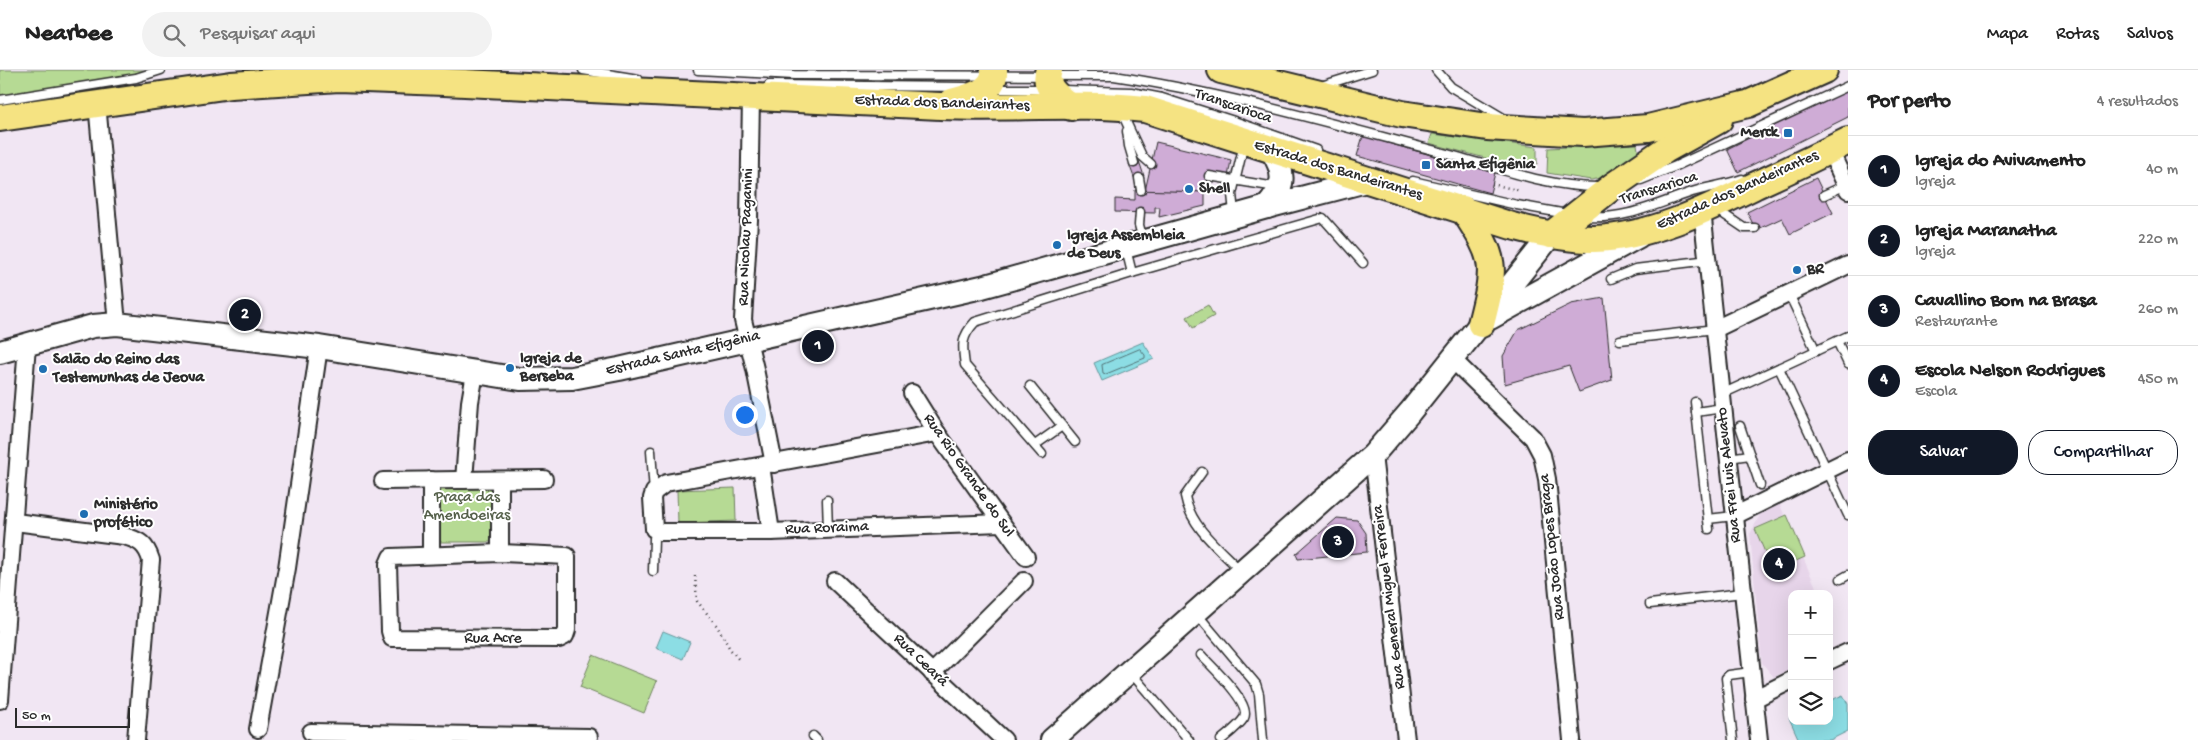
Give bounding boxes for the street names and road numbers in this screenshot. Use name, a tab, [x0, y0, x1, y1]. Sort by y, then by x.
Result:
street label: Transcarioca	[1191, 85, 1275, 129]
street label: Estrada dos Bandeirantes	[854, 91, 1031, 117]
street label: Estrada dos Bandeirantes	[1252, 136, 1425, 206]
street label: Estrada dos Bandeirantes	[1654, 146, 1823, 235]
street label: Rua Nicolau Paganini	[735, 168, 759, 306]
street label: Transcarioca	[1617, 168, 1701, 210]
street label: Estrada Santa Efigênia	[604, 327, 763, 381]
street label: Rua Frei Luis Alevato	[1713, 406, 1747, 544]
street label: Rua Rio Grande do Sul	[918, 411, 1018, 541]
street label: Rua João Lopes Braga	[1536, 472, 1570, 621]
street label: Rua General Miguel Ferreira	[1369, 503, 1411, 690]
street label: Rua Roraima	[785, 518, 870, 540]
street label: Rua Acre	[464, 630, 522, 649]
street label: Rua Ceará	[889, 630, 952, 693]

